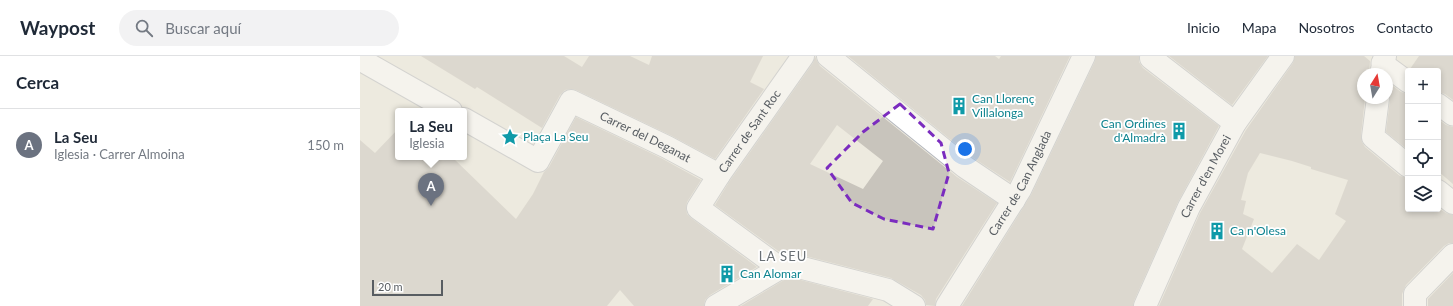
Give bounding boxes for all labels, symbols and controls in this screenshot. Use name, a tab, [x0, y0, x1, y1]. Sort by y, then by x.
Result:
search box	[119, 10, 399, 46]
text: Waypost	[20, 16, 95, 39]
icon: search	[133, 17, 155, 39]
text: Buscar aquí	[165, 19, 241, 37]
text: Inicio	[1187, 19, 1220, 36]
text: Mapa	[1242, 19, 1276, 36]
text: Nosotros	[1298, 19, 1355, 36]
text: Contacto	[1377, 19, 1433, 36]
north arrow	[1357, 68, 1393, 104]
map controls	[1405, 68, 1441, 212]
button: +	[1405, 68, 1441, 104]
text: Cerca	[16, 72, 59, 93]
street label: Carrer de Sant Roc	[715, 86, 784, 176]
place label: Can Llorenç Villalonga	[972, 91, 1035, 120]
building icon: Can Llorenç Villalonga	[949, 96, 969, 116]
button: −	[1405, 104, 1441, 140]
popup	[395, 108, 467, 160]
street label: Carrer del Deganat	[597, 108, 694, 166]
place label: Can Ordines d'Almadrà	[1101, 116, 1166, 145]
text: La Seu	[409, 117, 453, 135]
building icon: Can Ordines d'Almadrà	[1169, 121, 1189, 141]
place icon: Plaça La Seu	[500, 127, 520, 147]
text: La Seu	[54, 128, 98, 146]
street label: Carrer de Can Anglada	[985, 128, 1054, 239]
place label: Plaça La Seu	[523, 129, 588, 144]
street label: Carrer d'en Morei	[1177, 132, 1234, 220]
text: Iglesia	[409, 135, 444, 151]
text: A	[24, 137, 34, 153]
text: 150 m	[307, 137, 344, 153]
your location	[955, 139, 975, 159]
button: locate	[1405, 140, 1441, 176]
text: Iglesia · Carrer Almoina	[54, 146, 185, 162]
pin: A	[418, 173, 444, 206]
button: layers	[1405, 176, 1441, 212]
building icon: Ca n'Olesa	[1207, 221, 1227, 241]
place label: Ca n'Olesa	[1230, 223, 1286, 238]
district label: LA SEU	[759, 248, 807, 264]
building icon: Can Alomar	[717, 264, 737, 284]
place label: Can Alomar	[740, 266, 802, 281]
scale bar	[372, 278, 443, 297]
text: 20 m	[378, 280, 403, 293]

